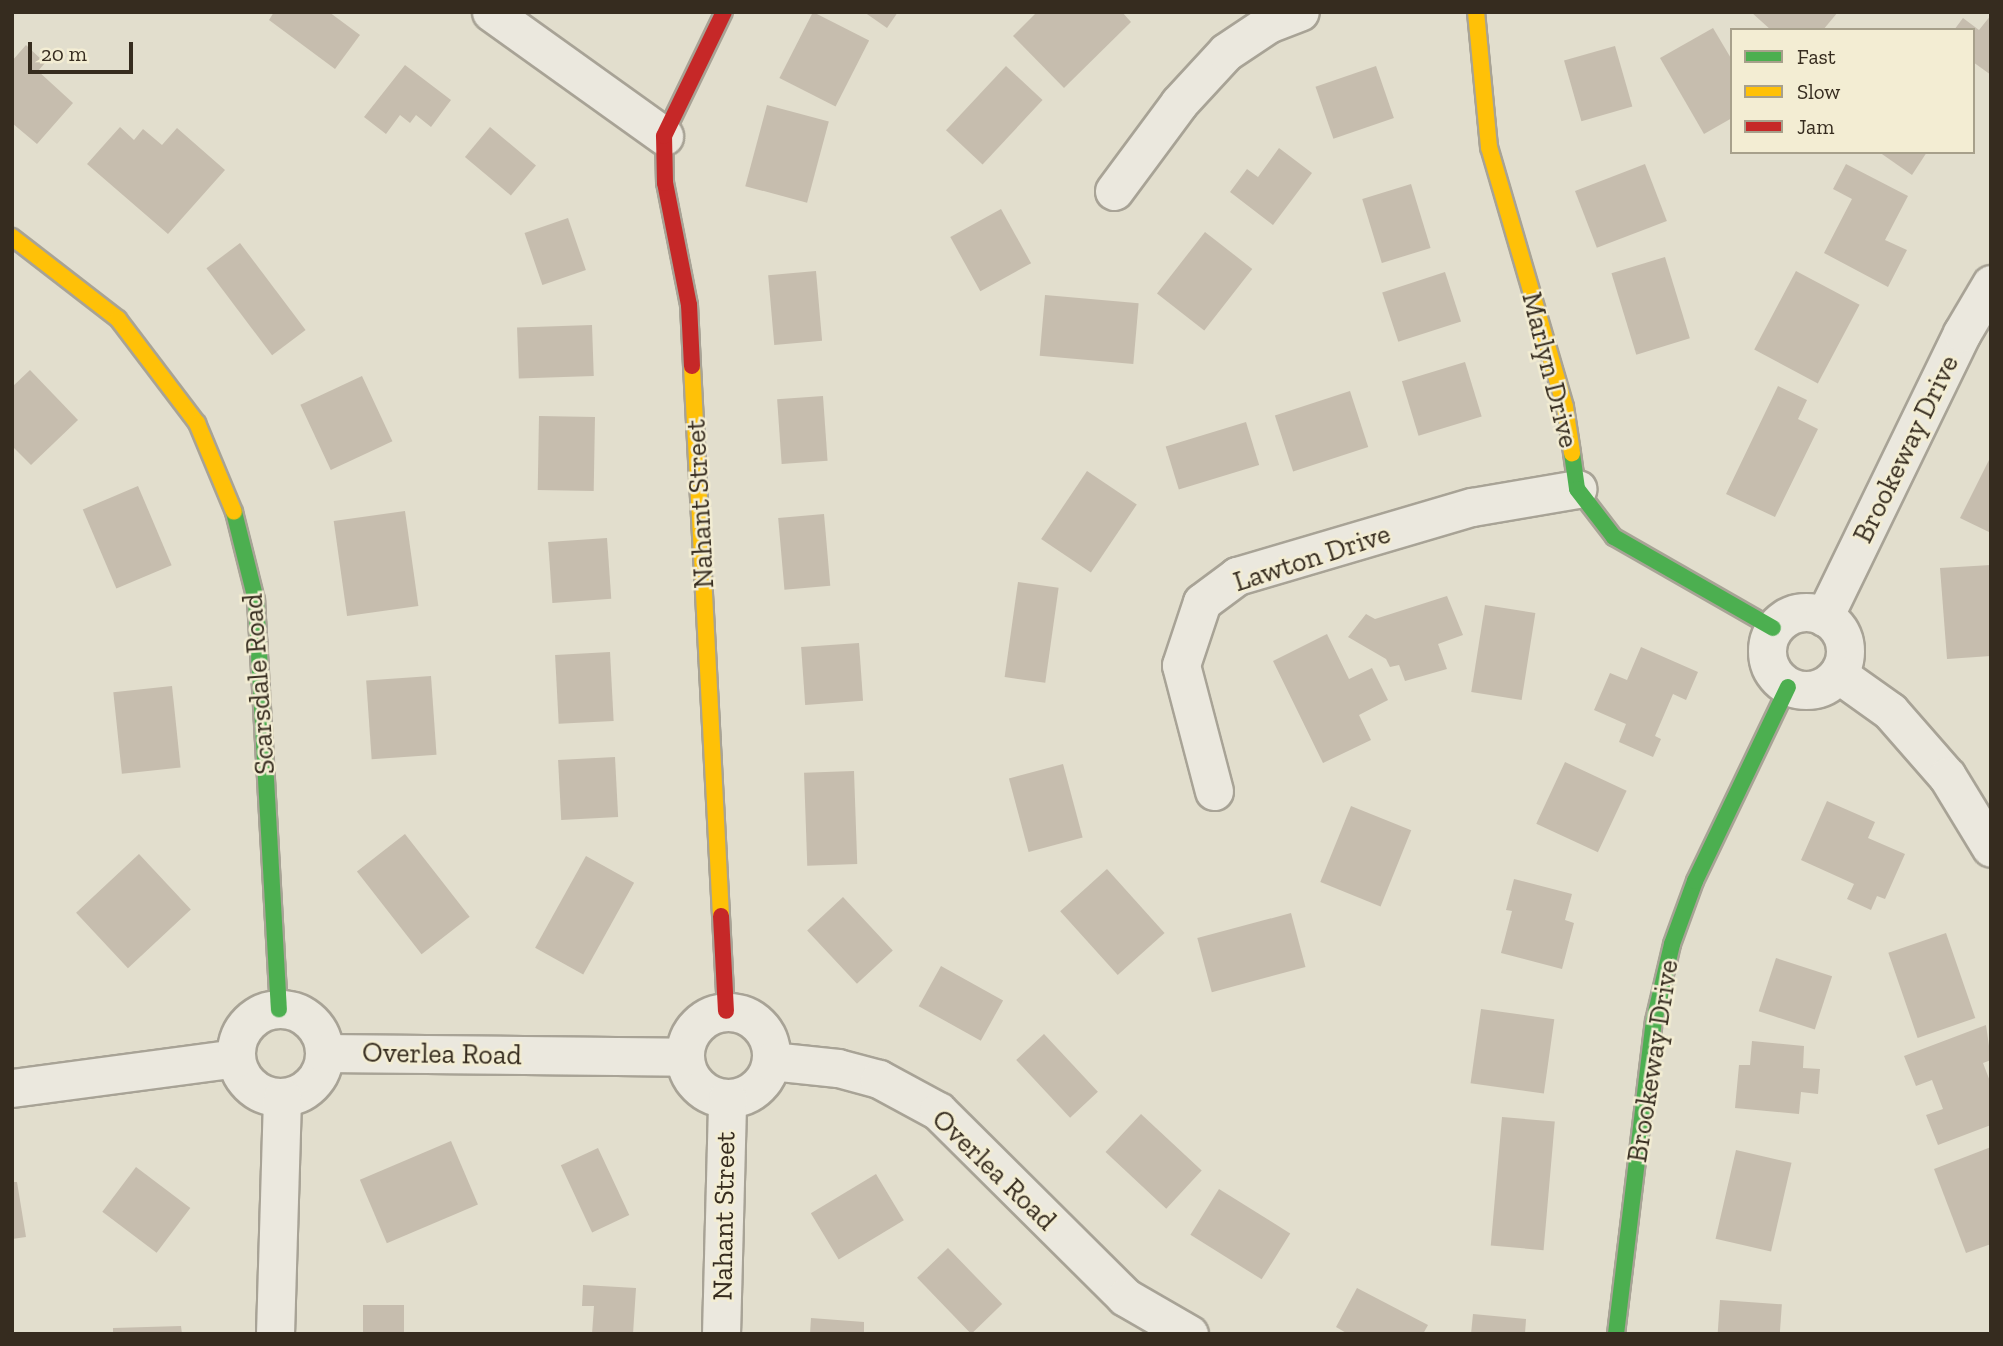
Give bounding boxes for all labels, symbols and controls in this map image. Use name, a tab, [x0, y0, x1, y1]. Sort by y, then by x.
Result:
scale bar	[32, 28, 136, 72]
legend	[1730, 28, 1975, 154]
text: 20 m	[41, 41, 87, 66]
text: Fast	[1797, 44, 1836, 69]
text: Slow	[1797, 79, 1840, 104]
text: Jam	[1797, 114, 1834, 139]
street label: Marlyn Drive	[1514, 289, 1586, 451]
street label: Brookeway Drive	[1846, 349, 1966, 549]
street label: Nahant Street	[679, 419, 721, 589]
street label: Lawton Drive	[1229, 517, 1395, 599]
street label: Scarsdale Road	[236, 592, 282, 776]
street label: Brookeway Drive	[1620, 957, 1686, 1165]
street label: Overlea Road	[362, 1036, 522, 1072]
street label: Overlea Road	[925, 1102, 1063, 1238]
street label: Nahant Street	[706, 1131, 742, 1301]

